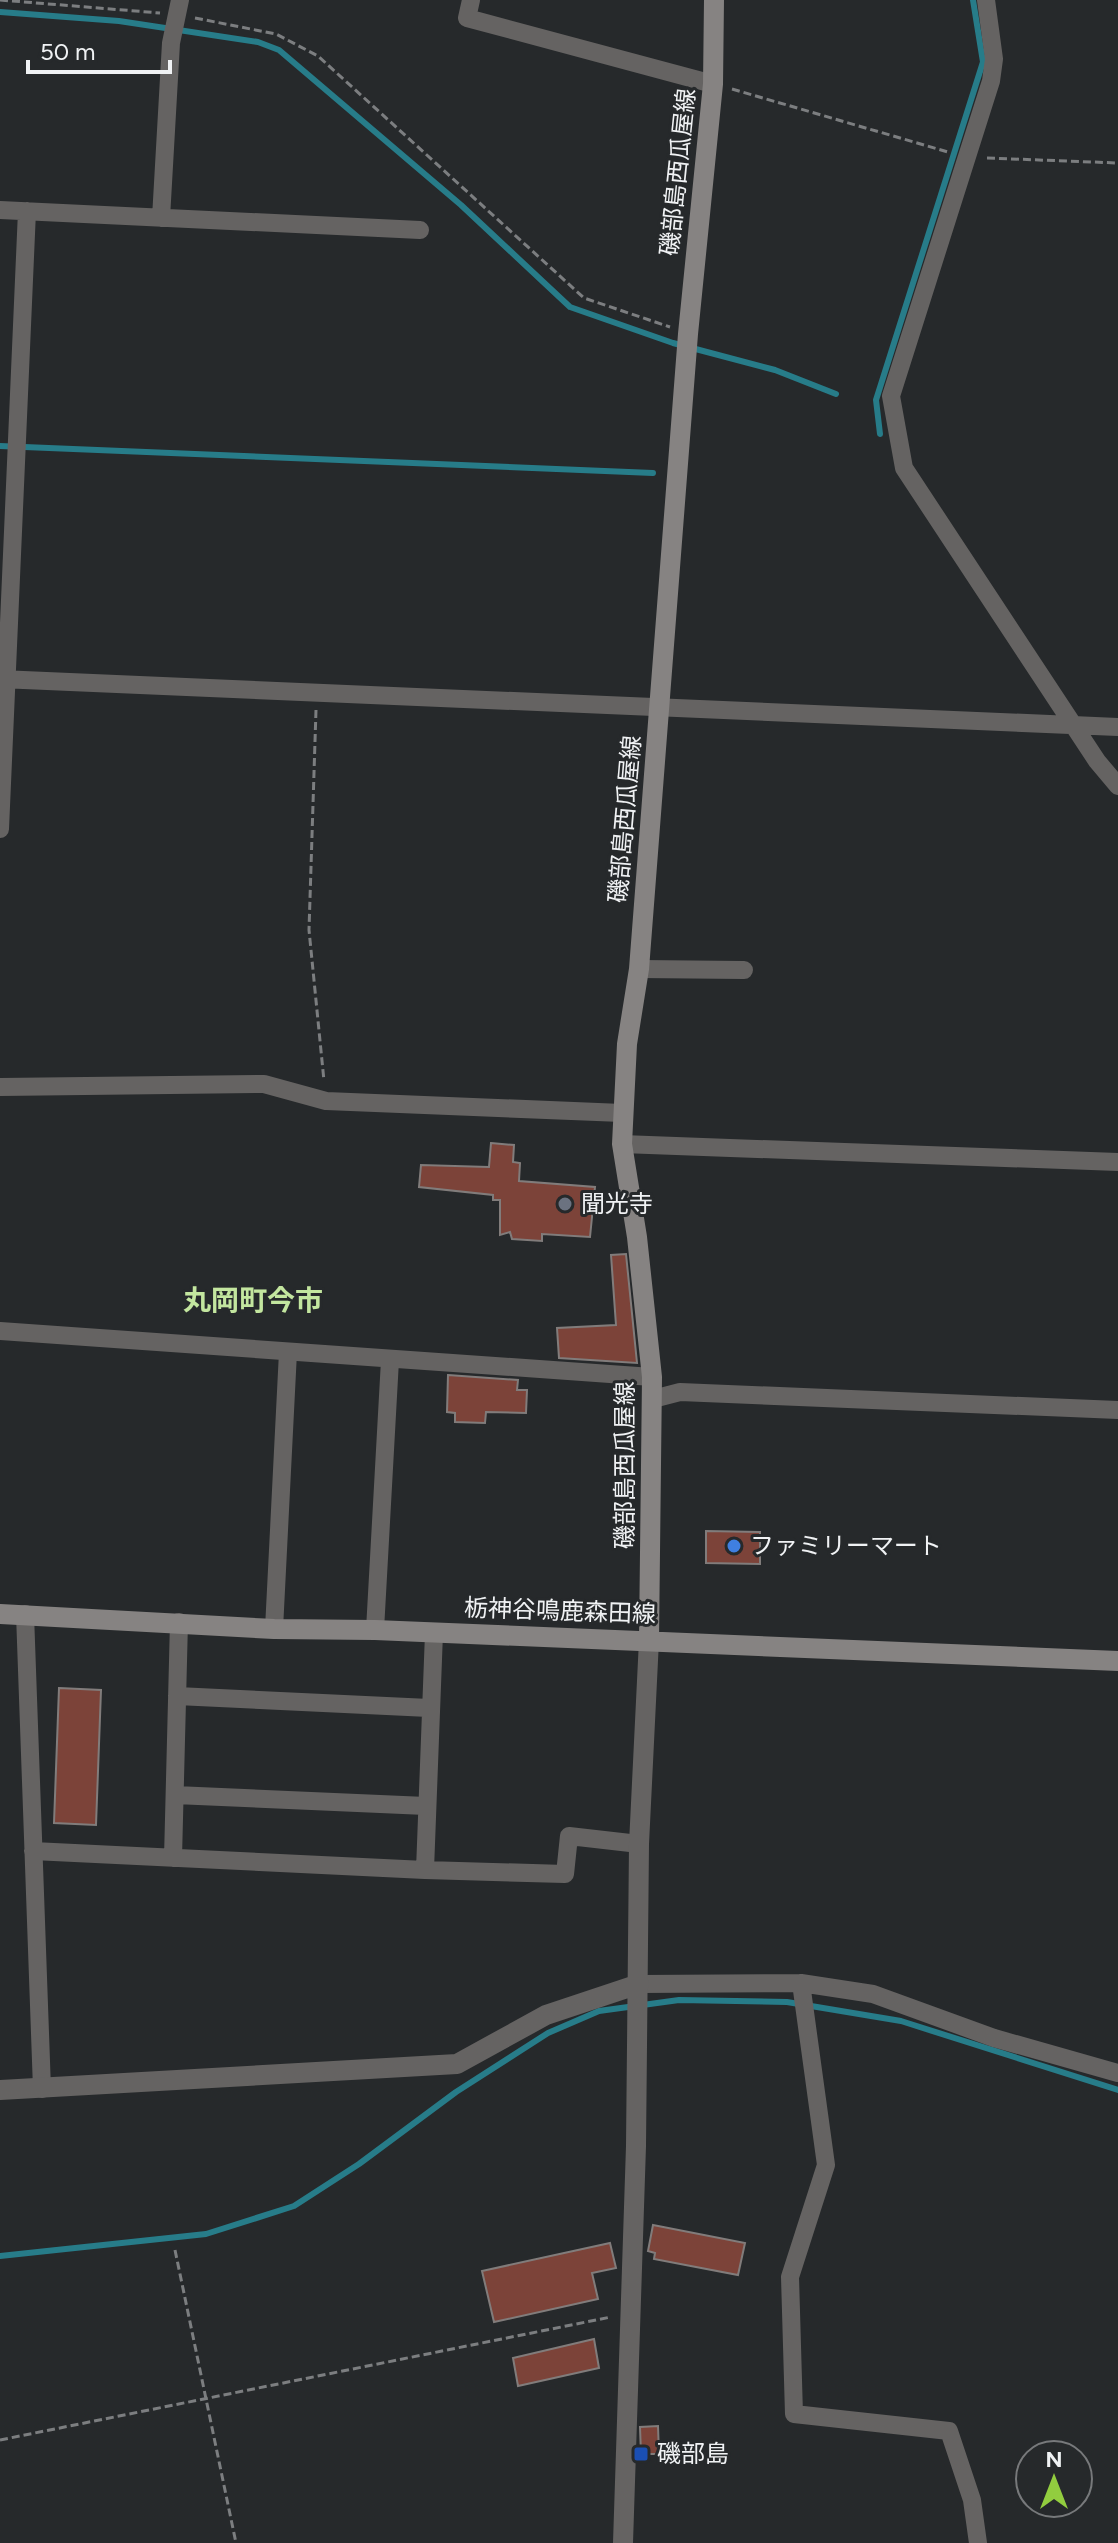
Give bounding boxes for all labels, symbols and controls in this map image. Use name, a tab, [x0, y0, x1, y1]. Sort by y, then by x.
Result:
scale bar	[28, 24, 170, 74]
text: 50 m	[40, 37, 96, 66]
street label: 磯部島西瓜屋線	[654, 87, 701, 257]
street label: 磯部島西瓜屋線	[603, 734, 646, 904]
place label: 聞光寺	[581, 1189, 653, 1218]
marker: 聞光寺	[556, 1195, 574, 1213]
district label: 丸岡町今市	[183, 1283, 323, 1317]
street label: 磯部島西瓜屋線	[610, 1381, 639, 1549]
place label: ファミリーマート	[750, 1531, 942, 1560]
marker: ファミリーマート	[725, 1537, 743, 1555]
street label: 栃神谷鳴鹿森田線	[464, 1593, 656, 1628]
place label: 磯部島	[657, 2439, 729, 2468]
north arrow	[1014, 2439, 1094, 2519]
marker: 磯部島	[632, 2445, 650, 2463]
text: N	[1045, 2446, 1063, 2473]

